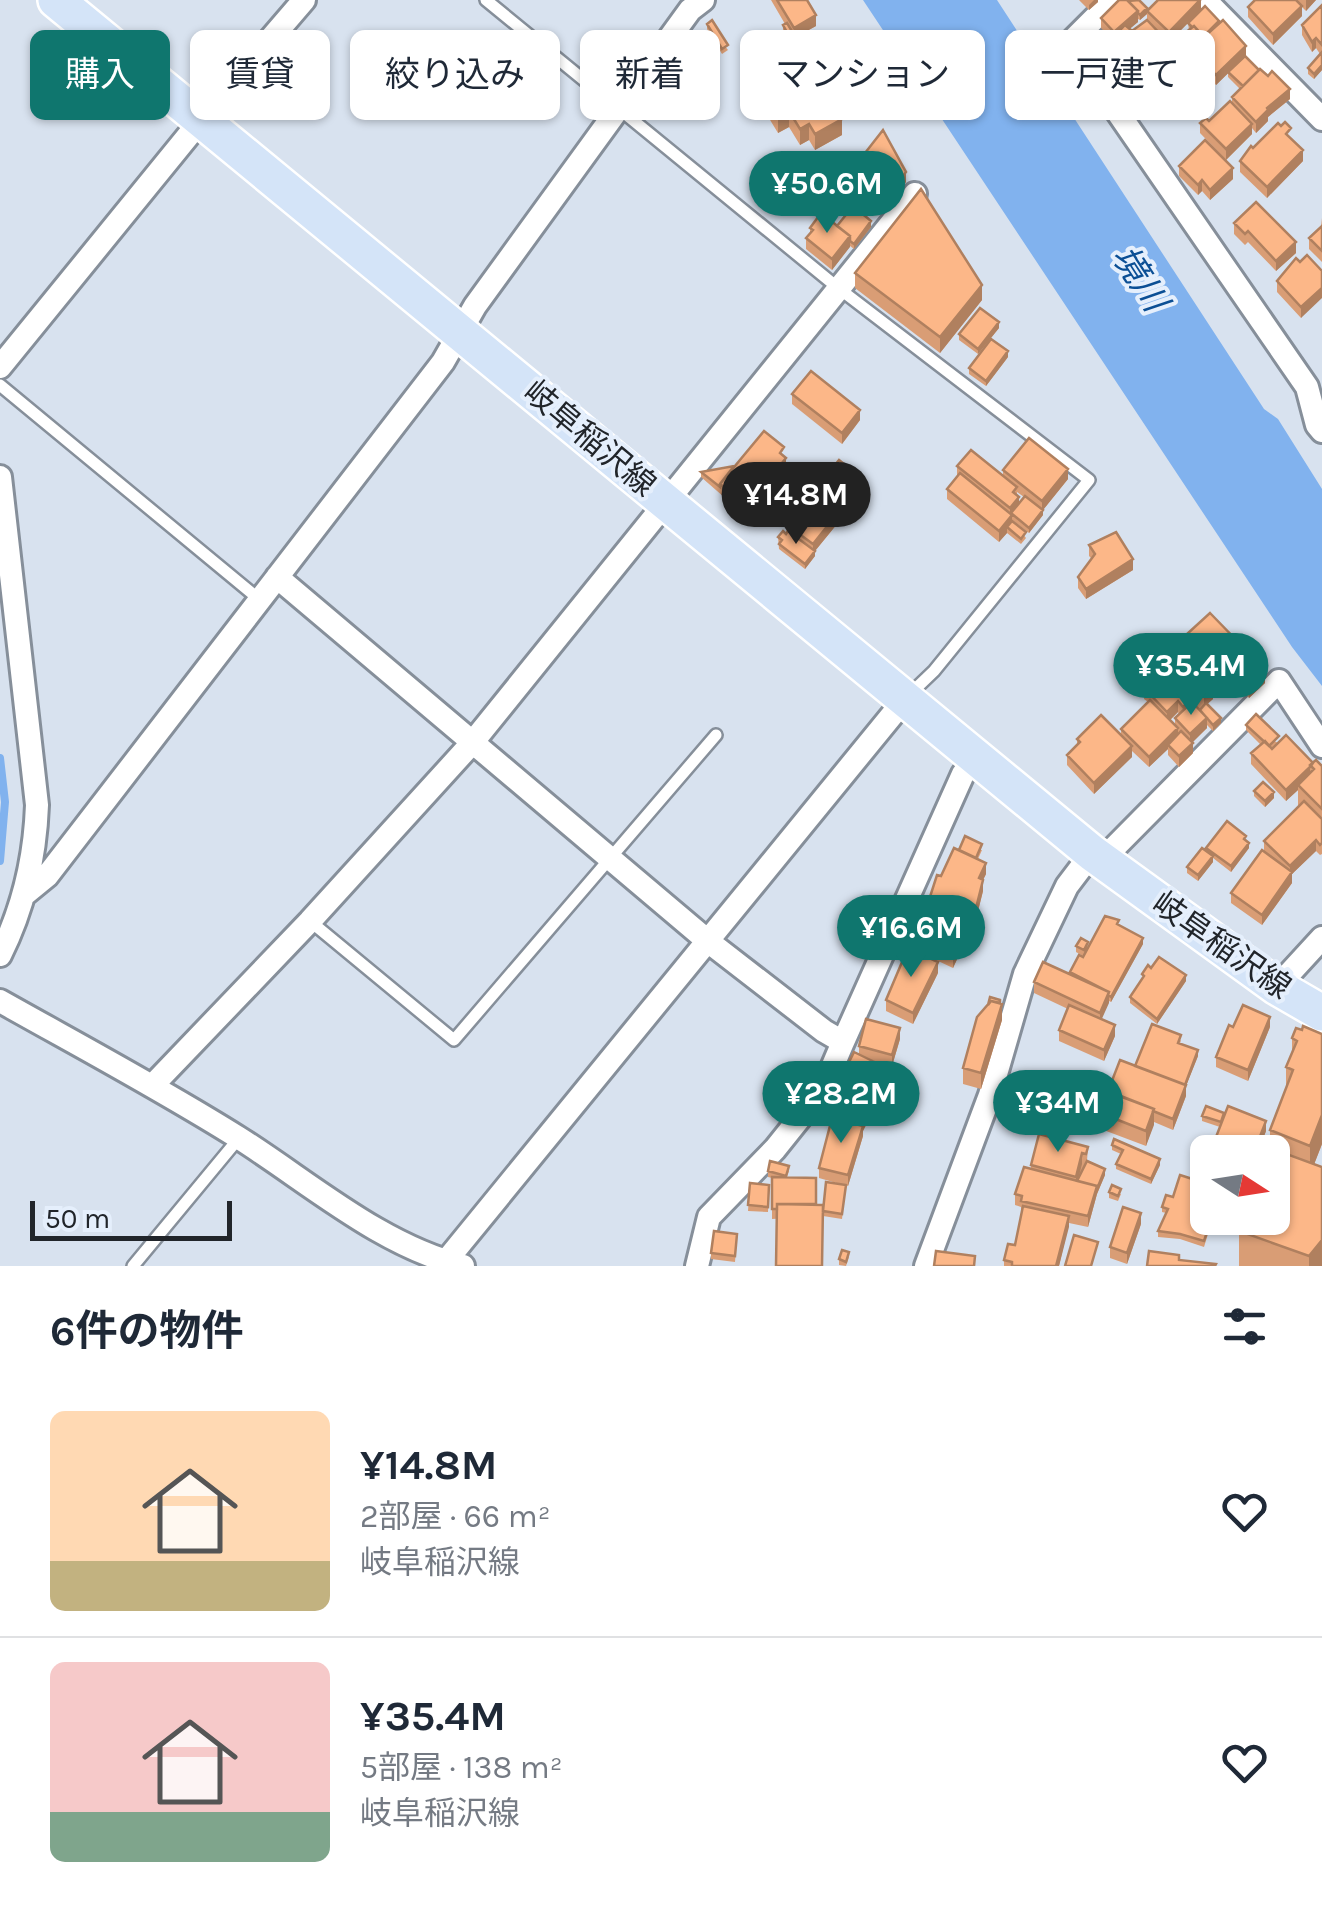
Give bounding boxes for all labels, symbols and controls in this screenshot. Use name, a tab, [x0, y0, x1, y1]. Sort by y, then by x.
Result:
chip: 購入	[30, 30, 170, 120]
chip: 賃貸	[190, 30, 330, 120]
chip: 絞り込み	[350, 30, 560, 120]
chip: 新着	[580, 30, 720, 120]
chip: マンション	[740, 30, 985, 120]
chip: 一戸建て	[1005, 30, 1215, 120]
pin: ¥50.6M	[746, 151, 908, 236]
text: ¥50.6M	[771, 165, 883, 202]
water label: 境川	[1103, 238, 1178, 322]
street label: 岐阜稲沢線	[516, 373, 663, 504]
pin: ¥14.8M	[715, 462, 877, 547]
text: ¥14.8M	[744, 476, 848, 513]
pin: ¥35.4M	[1110, 633, 1272, 718]
text: ¥35.4M	[1135, 647, 1247, 684]
street label: 岐阜稲沢線	[1146, 884, 1298, 1006]
pin: ¥16.6M	[830, 895, 992, 980]
text: ¥16.6M	[859, 909, 963, 946]
pin: ¥28.2M	[760, 1061, 922, 1146]
pin: ¥34M	[999, 1070, 1117, 1155]
text: ¥28.2M	[784, 1075, 898, 1112]
text: ¥34M	[1015, 1084, 1101, 1121]
north arrow	[1190, 1135, 1290, 1235]
map controls	[1190, 1135, 1290, 1235]
scale bar	[30, 1196, 232, 1240]
text: 50 m	[45, 1202, 110, 1235]
icon: filters	[1217, 1299, 1272, 1354]
text: 6件の物件	[50, 1306, 244, 1356]
text: ¥14.8M	[360, 1440, 498, 1490]
icon: home	[130, 1451, 250, 1571]
icon: heart	[1217, 1484, 1272, 1539]
text: 2部屋 · 66 m²	[360, 1498, 550, 1535]
text: 岐阜稲沢線	[360, 1544, 520, 1581]
text: ¥35.4M	[360, 1691, 506, 1741]
icon: home	[130, 1702, 250, 1822]
icon: heart	[1217, 1735, 1272, 1790]
text: 5部屋 · 138 m²	[360, 1749, 562, 1786]
text: 岐阜稲沢線	[360, 1795, 520, 1832]

